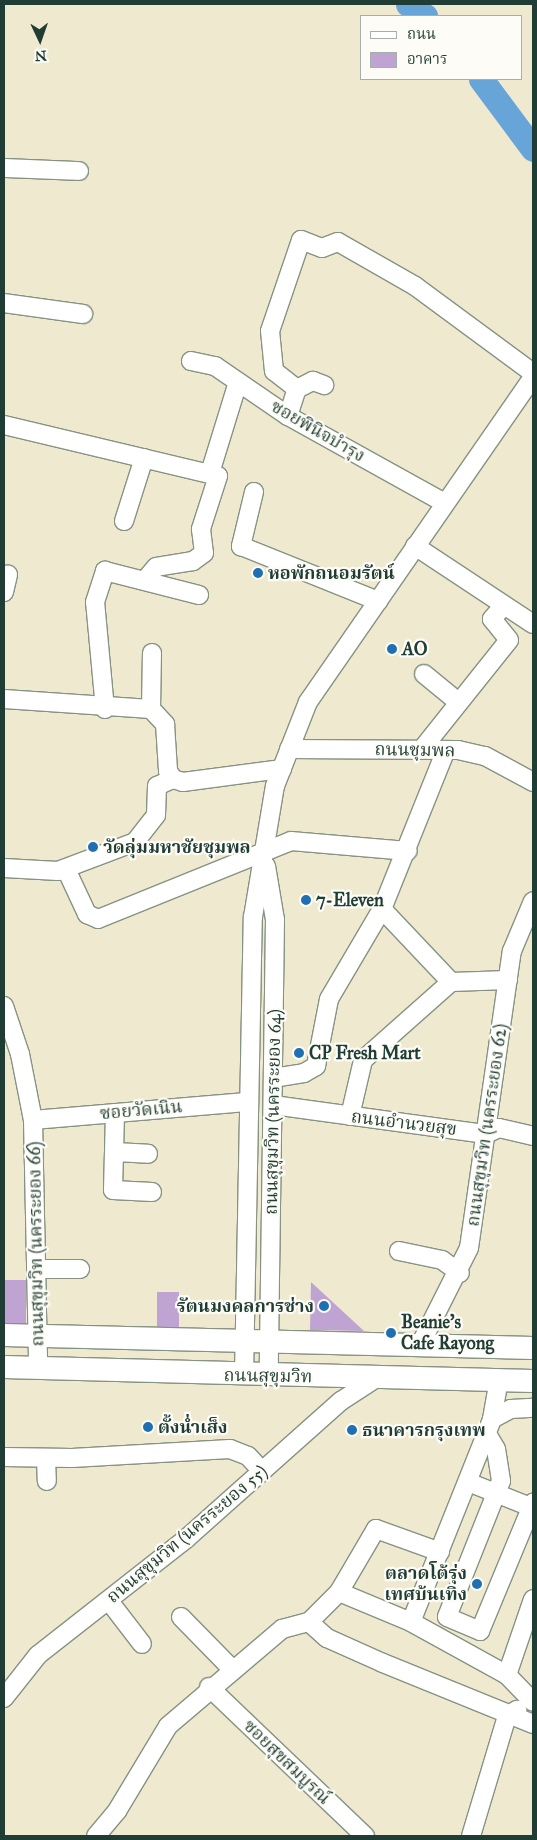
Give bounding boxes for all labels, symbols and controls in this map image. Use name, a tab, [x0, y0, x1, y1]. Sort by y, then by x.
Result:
north arrow	[15, 15, 65, 65]
legend	[360, 15, 522, 80]
text: ถนน	[407, 25, 436, 43]
text: N	[34, 47, 47, 64]
text: อาคาร	[407, 50, 447, 68]
street label: ซอยพินิจบำรุง	[267, 395, 369, 467]
place label: หอพักถนอมรัตน์	[268, 562, 395, 584]
marker: หอพักถนอมรัตน์	[252, 567, 264, 579]
place label: AO	[402, 638, 427, 660]
marker: AO	[386, 643, 398, 655]
street label: ถนนชุมพล	[374, 738, 456, 762]
place label: วัดลุ่มมหาชัยชุมพล	[103, 836, 251, 858]
marker: วัดลุ่มมหาชัยชุมพล	[87, 841, 99, 853]
place label: 7-Eleven	[316, 889, 384, 911]
marker: 7-Eleven	[300, 894, 312, 906]
street label: ถนนสุขุมวิท (นครระยอง 64)	[260, 1009, 286, 1215]
street label: ถนนสุขุมวิท (นครระยอง 62)	[462, 1022, 512, 1228]
place label: CP Fresh Mart	[309, 1042, 421, 1064]
marker: CP Fresh Mart	[293, 1047, 305, 1059]
street label: ซอยวัดเนิน	[99, 1096, 183, 1124]
street label: ถนนอำนวยสุข	[350, 1106, 458, 1140]
street label: ถนนสุขุมวิท (นครระยอง 66)	[23, 1141, 49, 1347]
place label: รัตนมงคลการช่าง	[177, 1295, 314, 1317]
marker: รัตนมงคลการช่าง	[318, 1300, 330, 1312]
place label: Beanie's Cafe Rayong	[401, 1312, 494, 1355]
marker: Beanie's Cafe Rayong	[385, 1327, 397, 1339]
street label: ถนนสุขุมวิท	[223, 1364, 313, 1388]
place label: ตั้งน่ำเส็ง	[158, 1416, 227, 1438]
place label: ธนาคารกรุงเทพ	[362, 1419, 486, 1441]
marker: ตั้งน่ำเส็ง	[142, 1421, 154, 1433]
marker: ธนาคารกรุงเทพ	[346, 1424, 358, 1436]
street label: ถนนสุขุมวิท (นครระยอง 55)	[102, 1460, 272, 1608]
place label: ตลาดโต้รุ่ง เทศบ้นเทิง	[384, 1563, 467, 1606]
marker: ตลาดโต้รุ่ง เทศบ้นเทิง	[471, 1578, 483, 1590]
street label: ซอยสุขสมบูรณ์	[239, 1715, 335, 1809]

